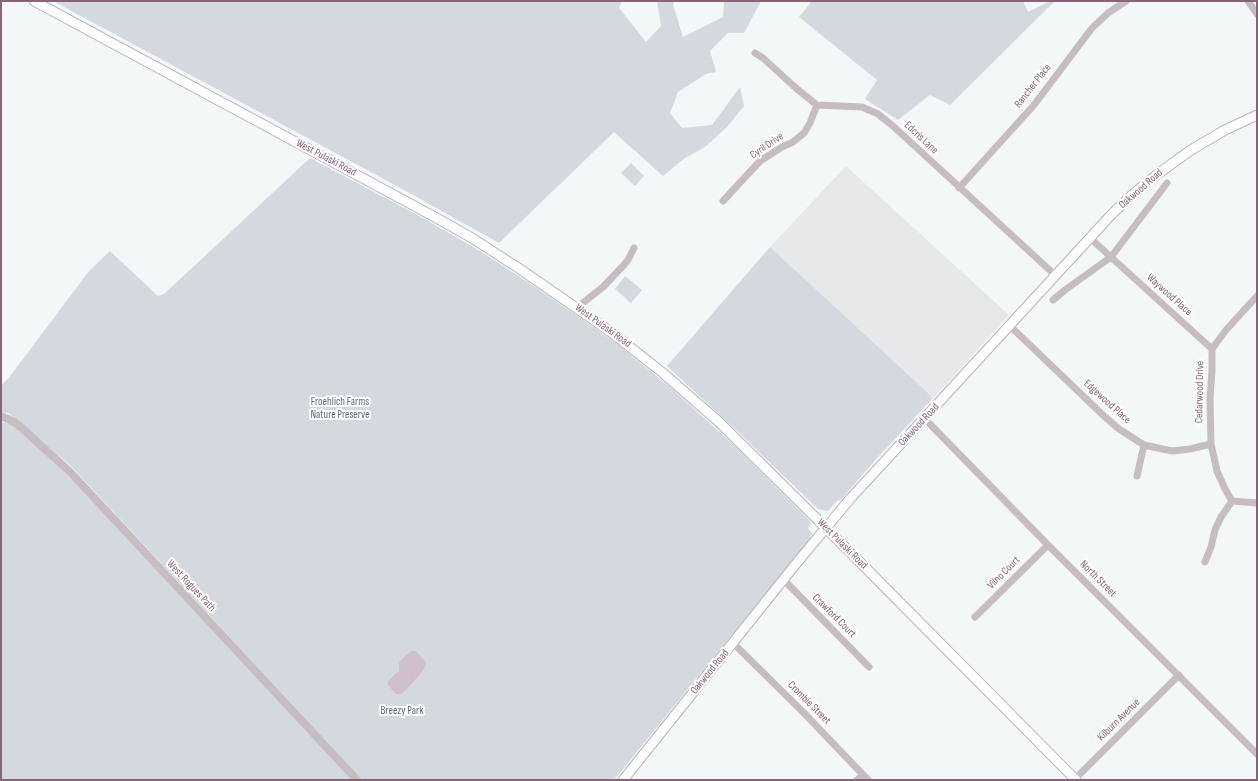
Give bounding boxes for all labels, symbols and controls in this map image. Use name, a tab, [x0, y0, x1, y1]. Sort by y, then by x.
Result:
street label: Rancher Place	[1012, 61, 1054, 111]
street label: Edcris Lane	[901, 119, 941, 157]
street label: Cyril Drive	[748, 130, 786, 162]
street label: West Pulaski Road	[294, 137, 358, 179]
street label: Oakwood Road	[1116, 166, 1166, 212]
street label: Waywood Place	[1144, 271, 1194, 319]
street label: West Pulaski Road	[572, 301, 634, 351]
street label: Cedarwood Drive	[1193, 361, 1207, 423]
street label: Edgewood Place	[1081, 377, 1133, 427]
park label: Froehlich Farms Nature Preserve	[310, 395, 370, 421]
street label: Oakwood Road	[896, 401, 942, 449]
street label: West Pulaski Road	[814, 516, 870, 572]
street label: Vilno Court	[985, 554, 1023, 592]
street label: West Rogues Path	[164, 557, 218, 615]
street label: North Street	[1077, 558, 1119, 600]
street label: Crawford Court	[809, 591, 859, 641]
street label: Oakwood Road	[688, 647, 732, 697]
street label: Crombie Street	[785, 679, 833, 727]
street label: Kilburn Avenue	[1095, 696, 1143, 744]
park label: Breezy Park	[381, 704, 423, 718]

